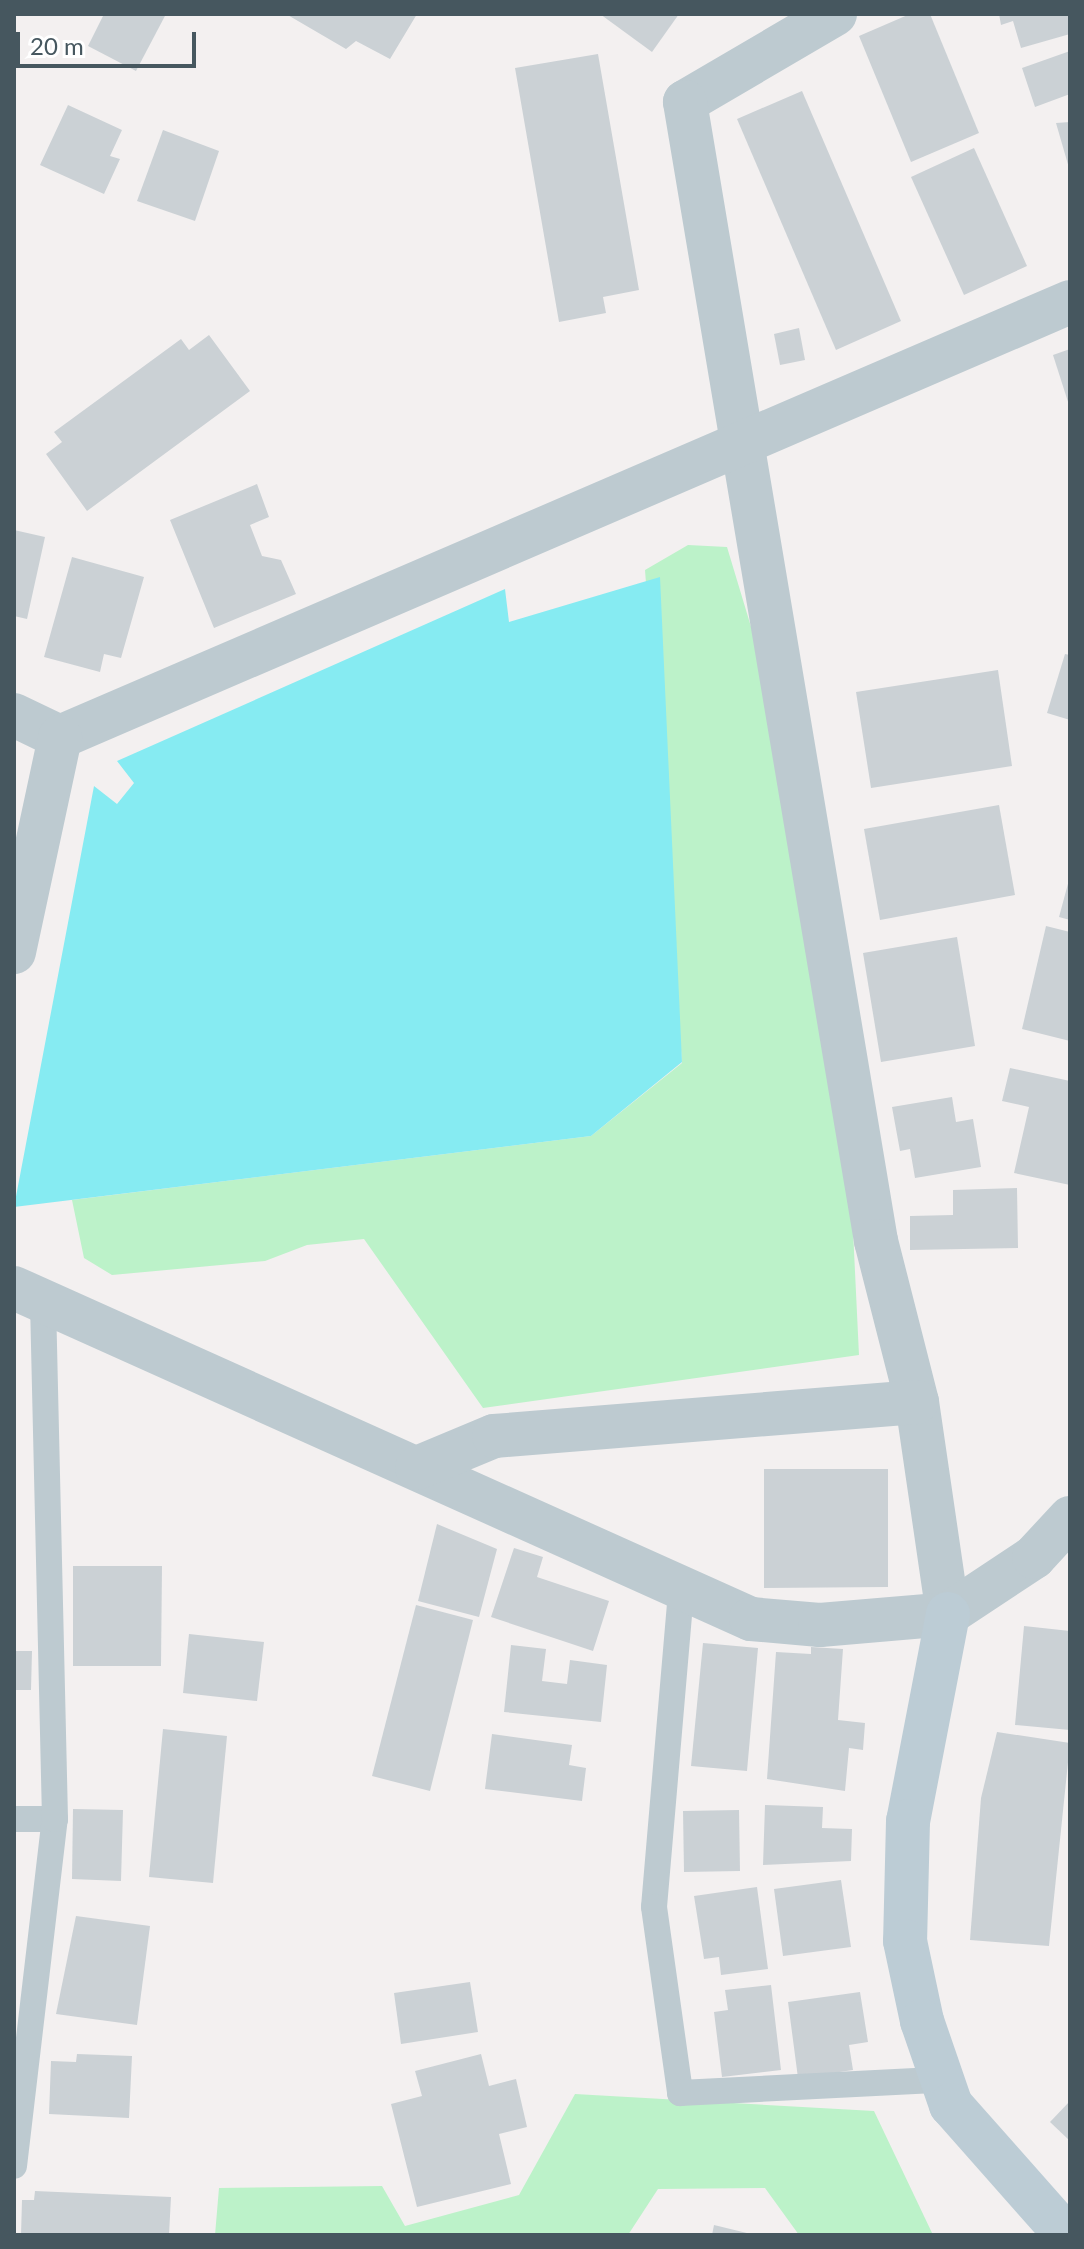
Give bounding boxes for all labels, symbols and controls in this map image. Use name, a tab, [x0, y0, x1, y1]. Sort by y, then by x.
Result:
scale bar	[20, 16, 200, 66]
text: 20 m	[30, 31, 84, 60]

